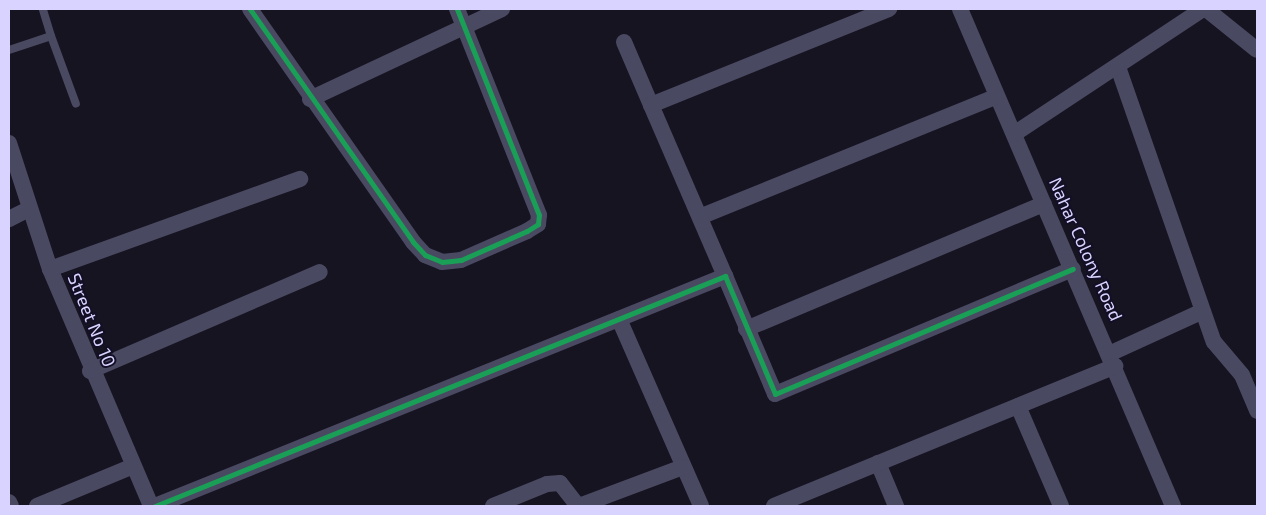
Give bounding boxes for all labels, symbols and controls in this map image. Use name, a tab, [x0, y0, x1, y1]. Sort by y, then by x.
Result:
street label: Nahar Colony Road	[1044, 174, 1128, 324]
street label: Street No 10	[63, 270, 121, 370]

